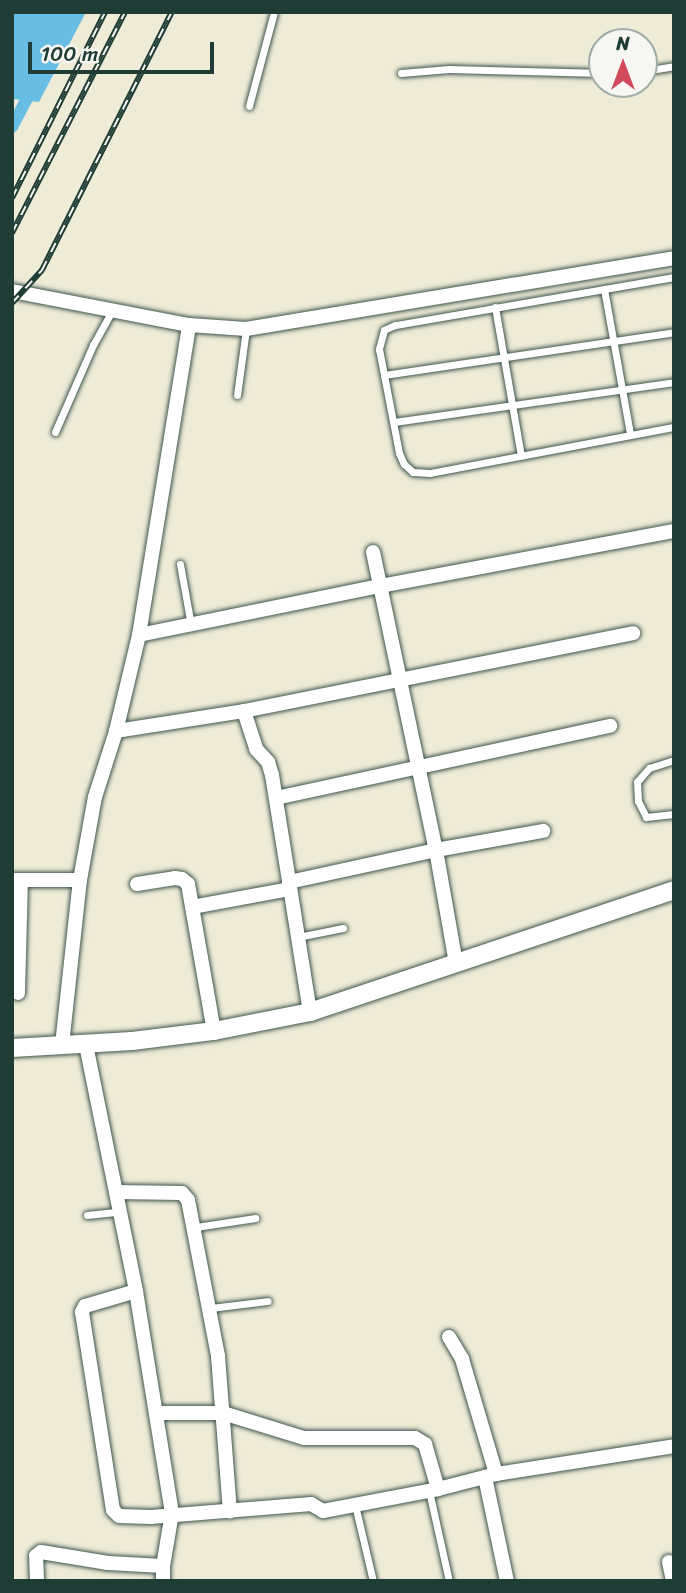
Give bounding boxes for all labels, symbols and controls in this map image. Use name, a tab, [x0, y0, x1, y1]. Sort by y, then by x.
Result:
text: N	[616, 27, 630, 60]
scale bar	[32, 28, 217, 72]
north arrow	[588, 28, 658, 98]
text: 100 m	[41, 35, 98, 73]

